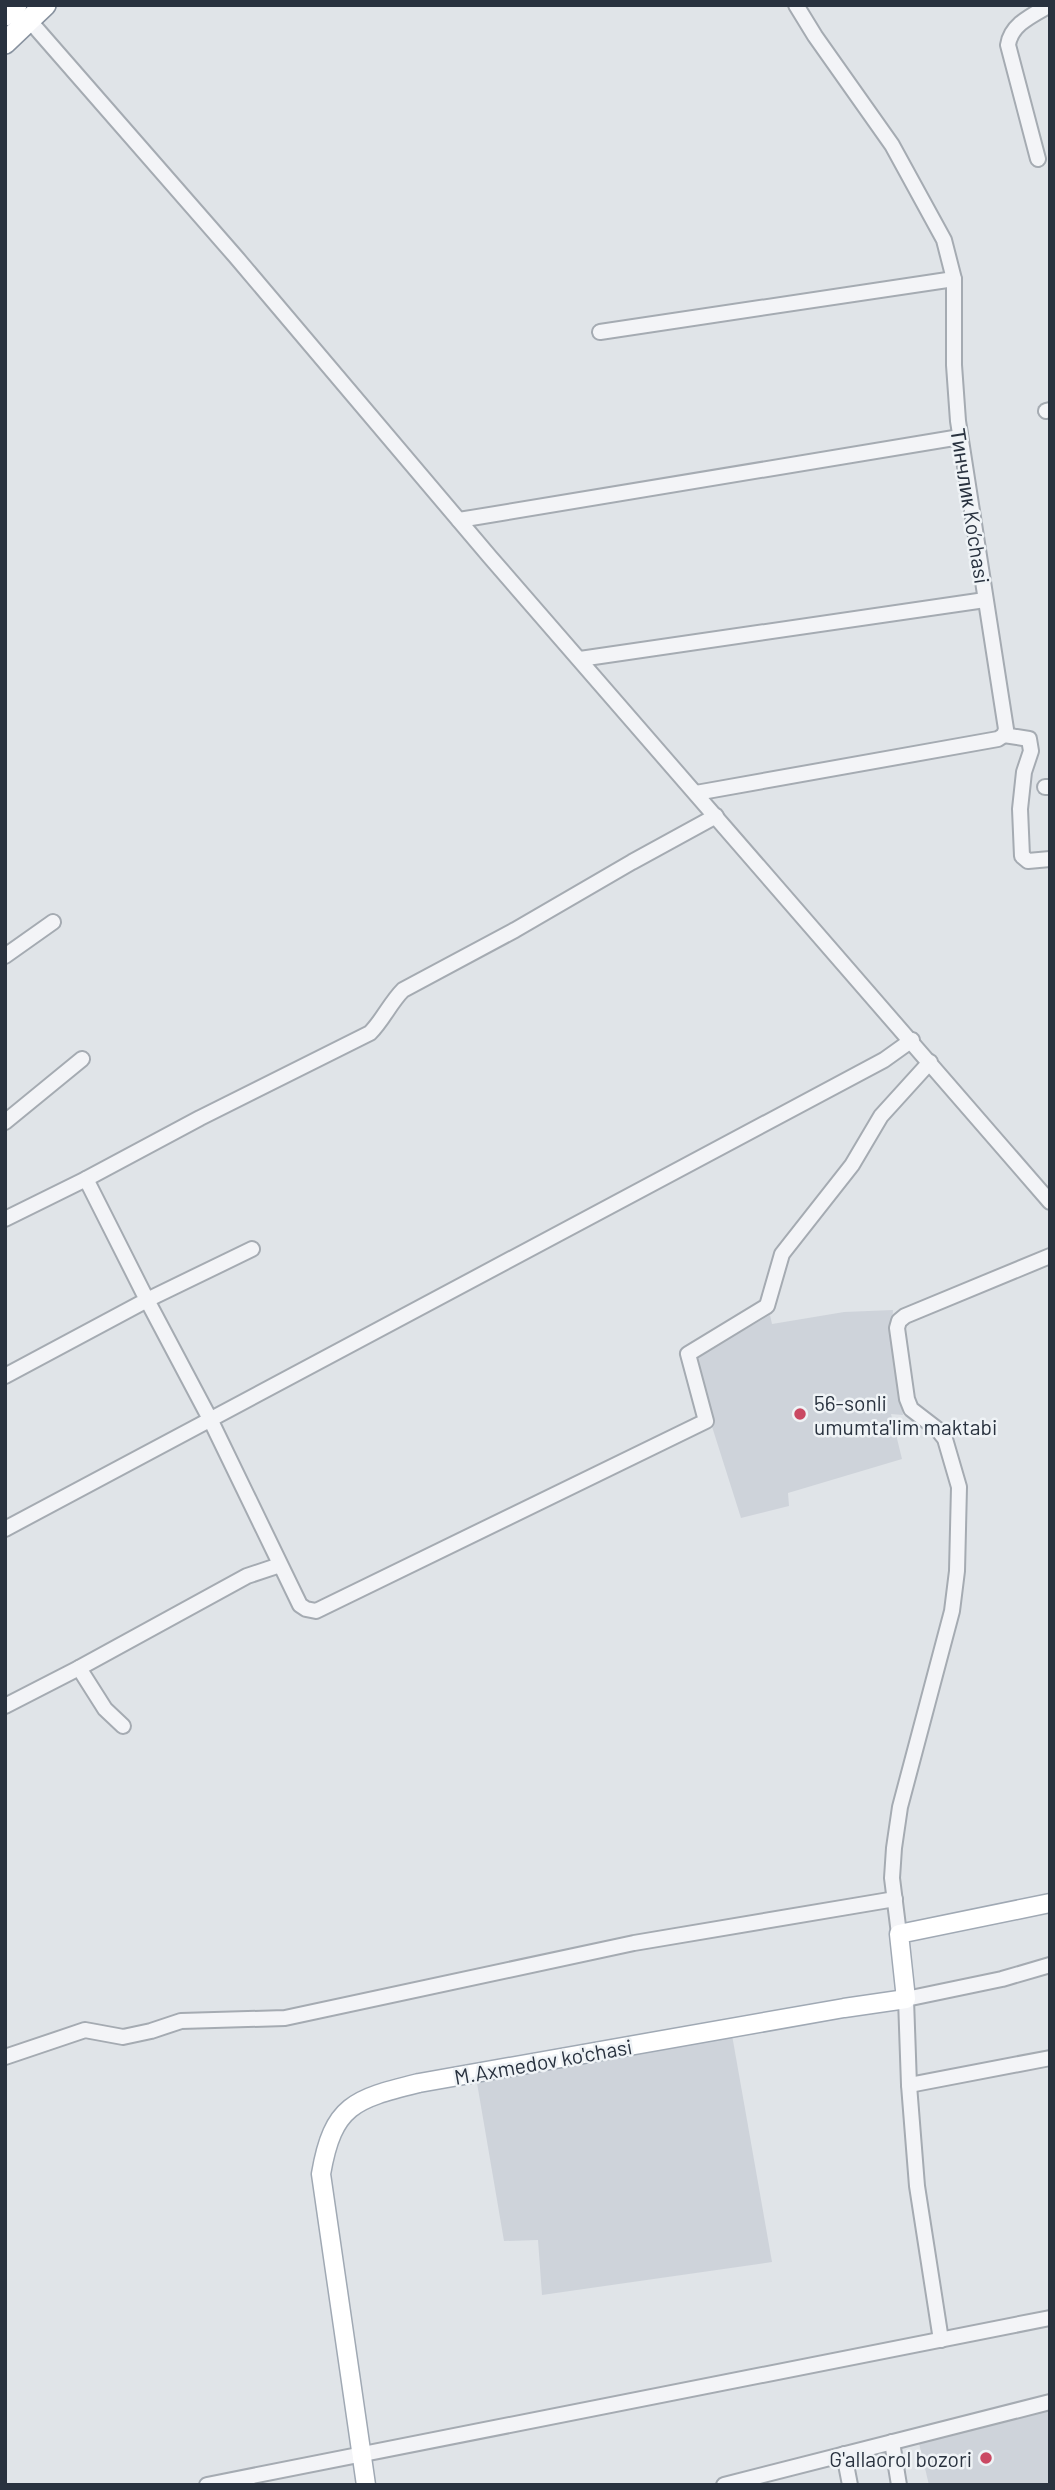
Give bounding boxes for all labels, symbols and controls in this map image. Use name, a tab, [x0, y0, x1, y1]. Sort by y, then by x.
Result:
street label: Тинчлик Ko’chasi	[946, 427, 996, 585]
place label: 56-sonli umumta'lim maktabi	[814, 1390, 997, 1439]
marker: 56-sonli umumta'lim maktabi	[792, 1406, 808, 1422]
street label: M.Axmedov ko'chasi	[452, 2033, 634, 2089]
place label: G'allaorol bozori	[829, 2446, 972, 2471]
marker: G'allaorol bozori	[978, 2450, 994, 2466]

